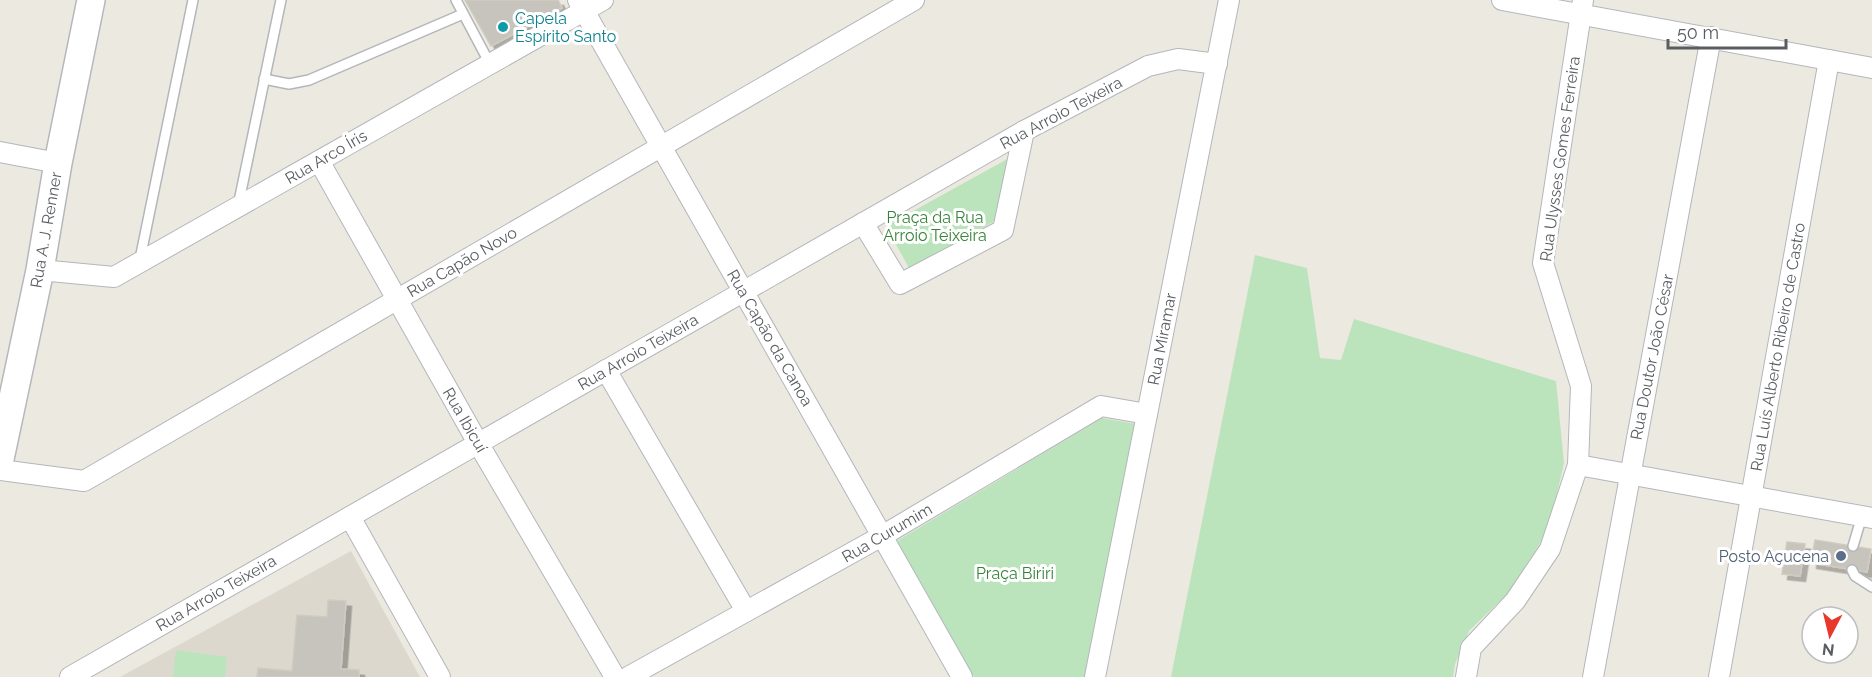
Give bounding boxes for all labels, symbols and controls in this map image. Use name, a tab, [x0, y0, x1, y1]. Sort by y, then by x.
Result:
place label: Capela Espírito Santo	[515, 9, 616, 46]
scale bar	[1668, 12, 1786, 50]
marker: Capela Espírito Santo	[496, 20, 510, 34]
text: 50 m	[1677, 22, 1719, 43]
street label: Rua Ulysses Gomes Ferreira	[1536, 55, 1584, 263]
street label: Rua Arroio Teixeira	[997, 73, 1125, 153]
street label: Rua Arco Íris	[281, 125, 371, 188]
street label: Rua A. J. Renner	[26, 170, 66, 290]
park label: Praça da Rua Arroio Teixeira	[883, 208, 987, 245]
street label: Rua Luís Alberto Ribeiro de Castro	[1747, 221, 1809, 473]
street label: Rua Capão Novo	[404, 223, 520, 301]
street label: Rua Capão da Canoa	[723, 266, 817, 410]
street label: Rua Doutor João César	[1627, 272, 1677, 442]
street label: Rua Miramar	[1144, 291, 1180, 387]
street label: Rua Arroio Teixeira	[574, 310, 702, 394]
street label: Rua Ibicuí	[439, 384, 491, 456]
street label: Rua Curumim	[838, 499, 936, 567]
place label: Posto Açucena	[1719, 547, 1829, 566]
marker: Posto Açucena	[1834, 549, 1848, 563]
street label: Rua Arroio Teixeira	[152, 551, 280, 635]
park label: Praça Biriri	[976, 564, 1054, 583]
north arrow	[1800, 605, 1860, 665]
text: N	[1821, 639, 1835, 660]

